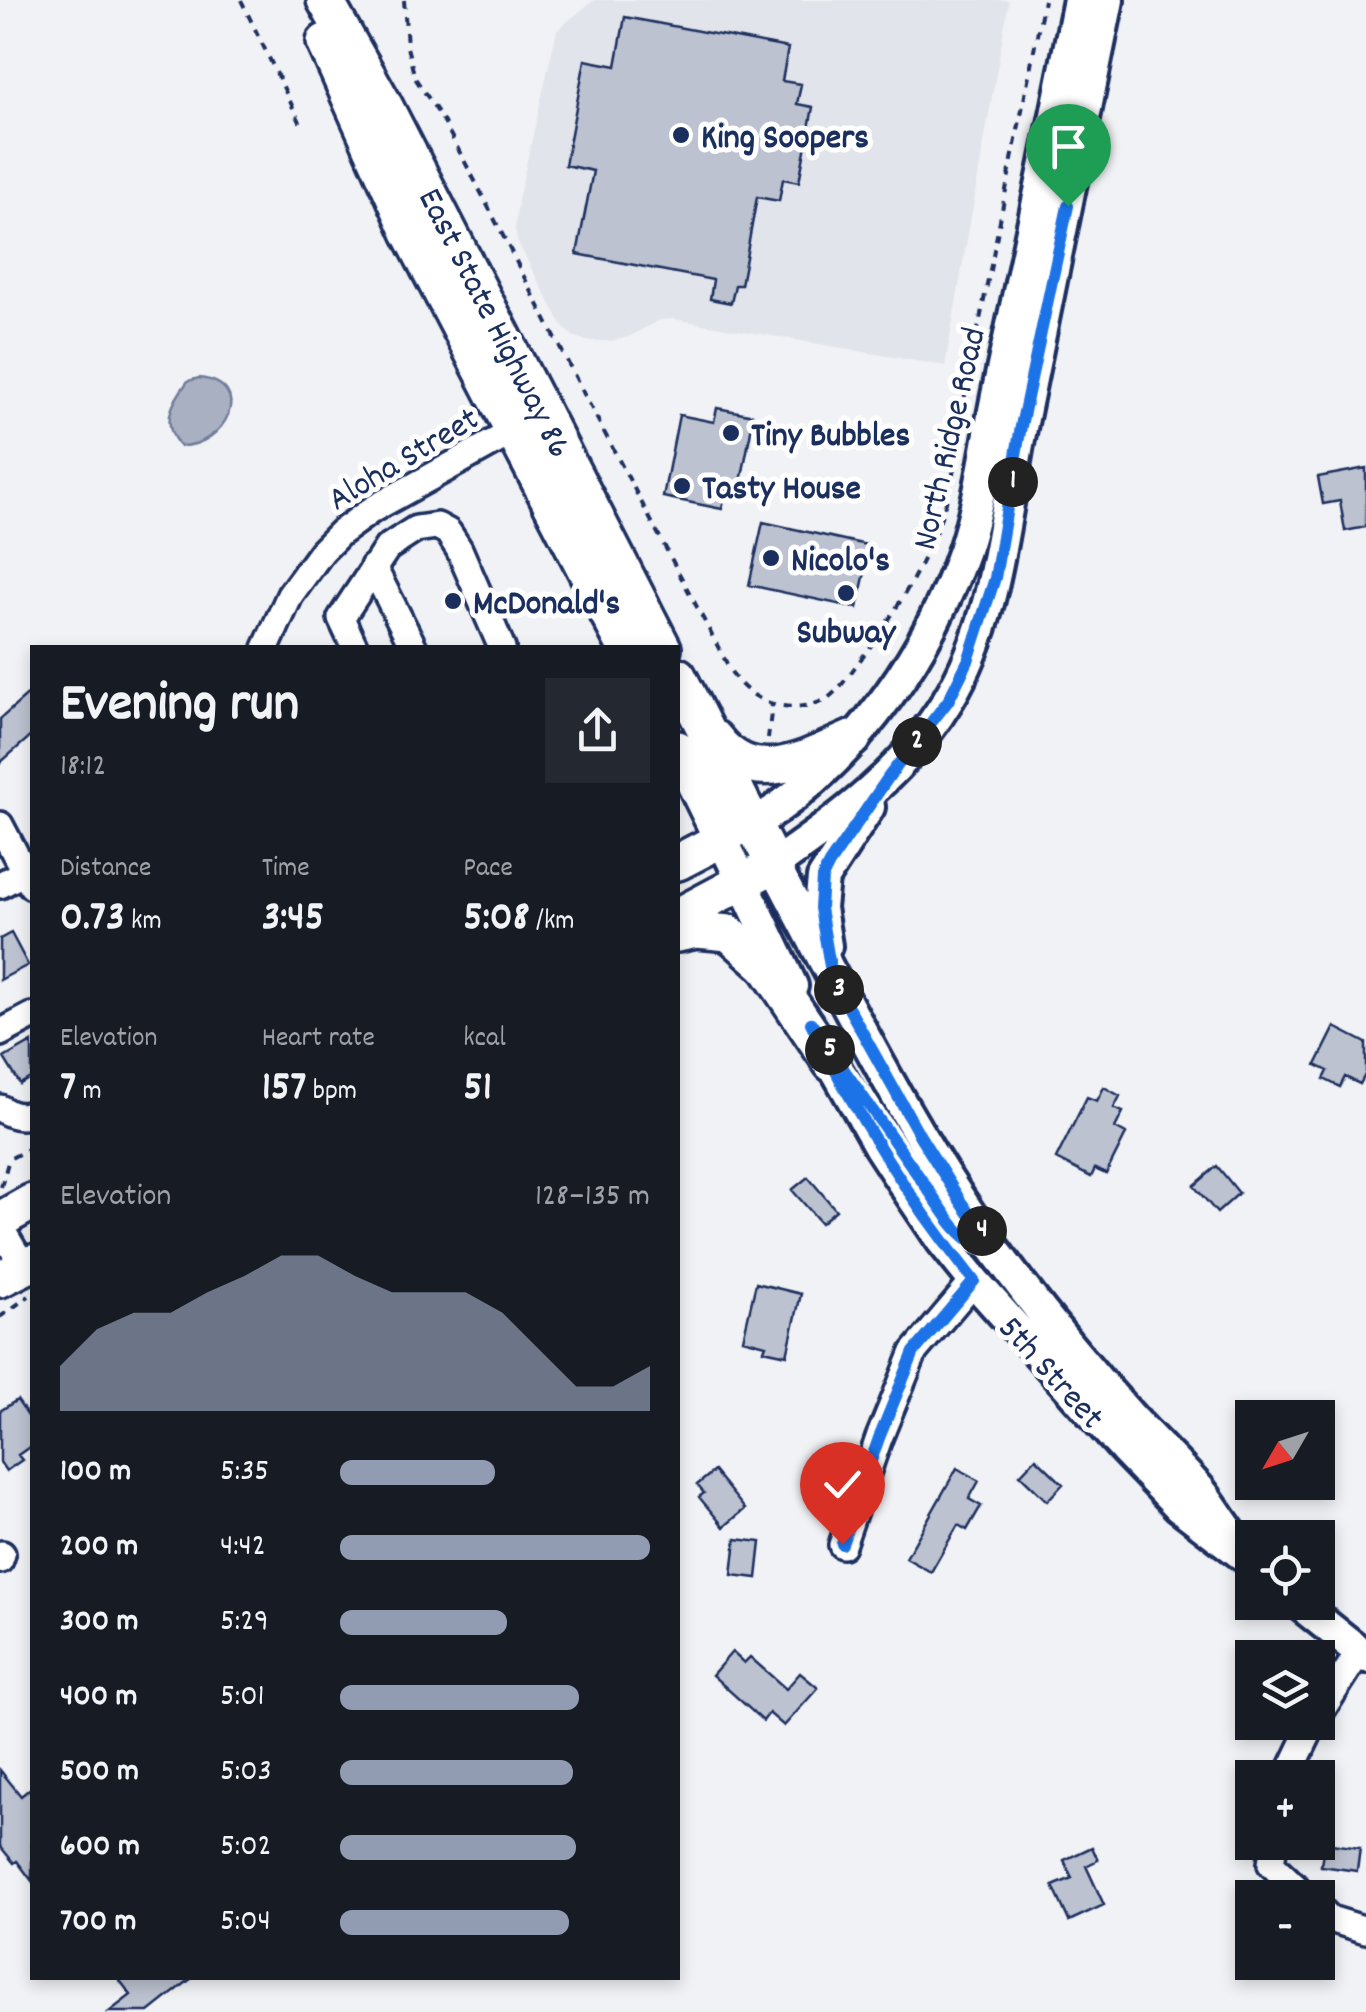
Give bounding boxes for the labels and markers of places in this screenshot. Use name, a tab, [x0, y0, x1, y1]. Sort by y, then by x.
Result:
pin	[1026, 104, 1111, 207]
place label: King Soopers	[701, 115, 869, 165]
marker: King Soopers	[670, 124, 692, 146]
place label: Tiny Bubbles	[751, 413, 910, 463]
marker: Tiny Bubbles	[720, 422, 742, 444]
pin: 1	[988, 457, 1038, 507]
place label: Tasty House	[702, 466, 861, 516]
marker: Tasty House	[671, 475, 693, 497]
place label: Nicolo's	[791, 538, 890, 588]
marker: Nicolo's	[760, 547, 782, 569]
place label: McDonald's	[473, 581, 620, 631]
marker: Subway	[835, 582, 857, 604]
marker: McDonald's	[442, 590, 464, 612]
place label: Subway	[797, 610, 897, 660]
pin: 2	[892, 717, 942, 767]
pin: 3	[814, 965, 864, 1015]
pin: 5	[805, 1025, 855, 1075]
pin: 4	[957, 1206, 1007, 1256]
pin	[800, 1442, 885, 1545]

